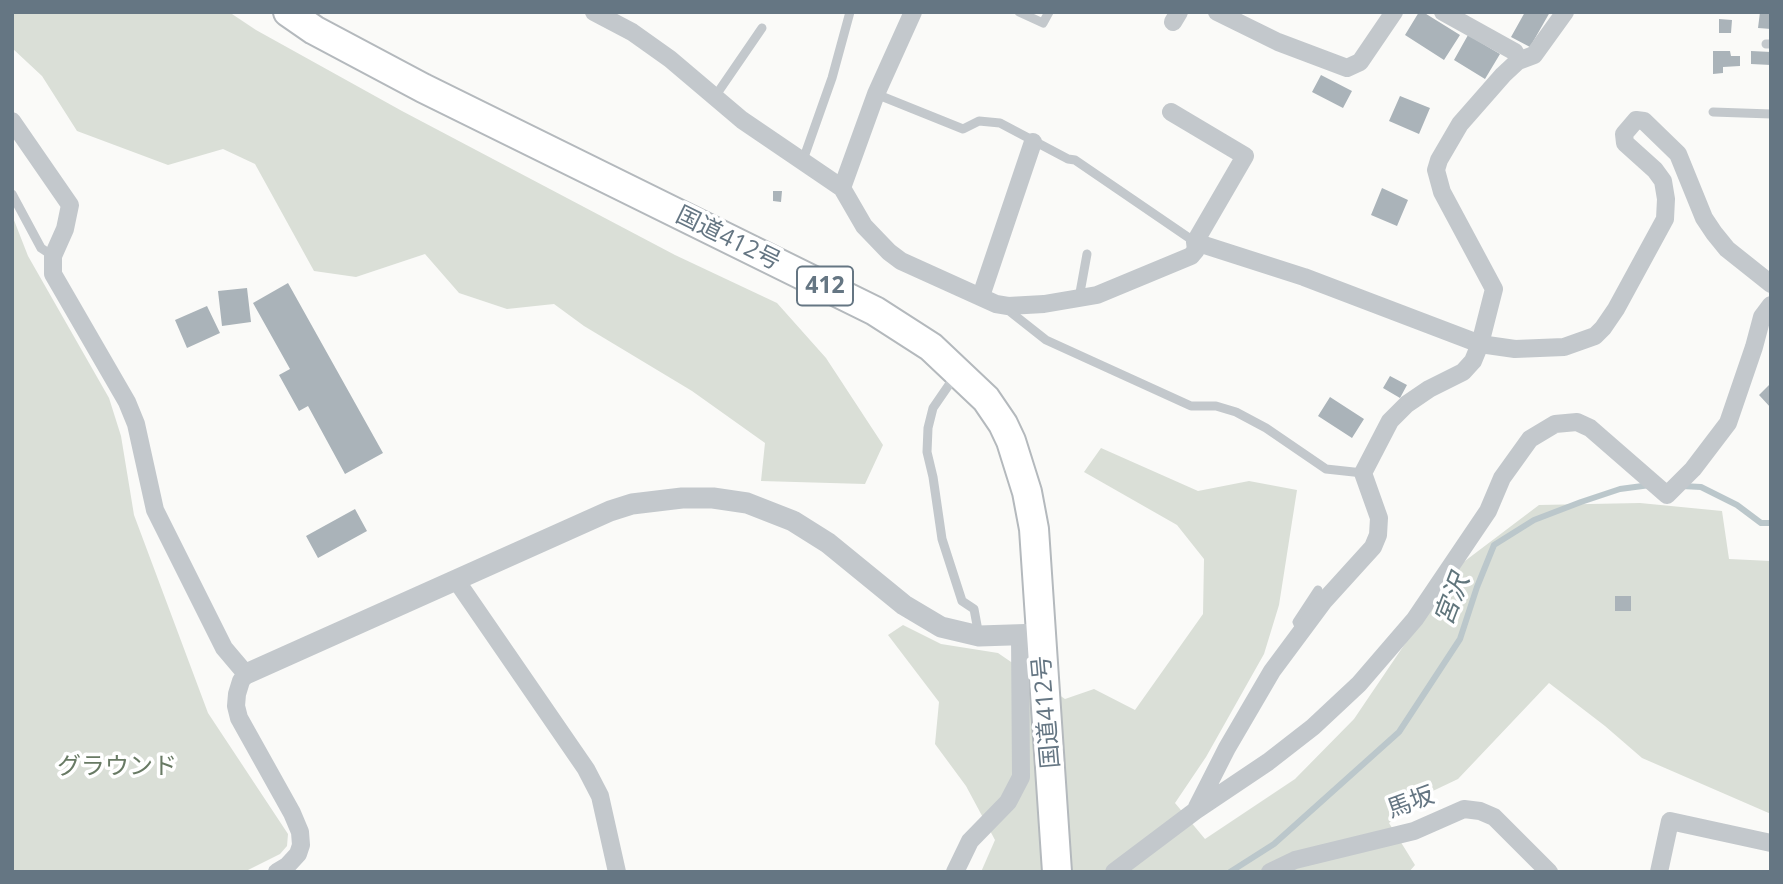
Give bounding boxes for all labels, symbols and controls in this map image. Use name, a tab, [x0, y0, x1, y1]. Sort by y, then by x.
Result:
street label: 国道412号	[671, 201, 785, 277]
road number: 412	[797, 266, 853, 306]
water label: 宮沢	[1429, 570, 1477, 630]
street label: 国道412号	[1028, 654, 1066, 770]
park label: グラウンド	[57, 753, 177, 781]
street label: 馬坂	[1384, 781, 1438, 825]

